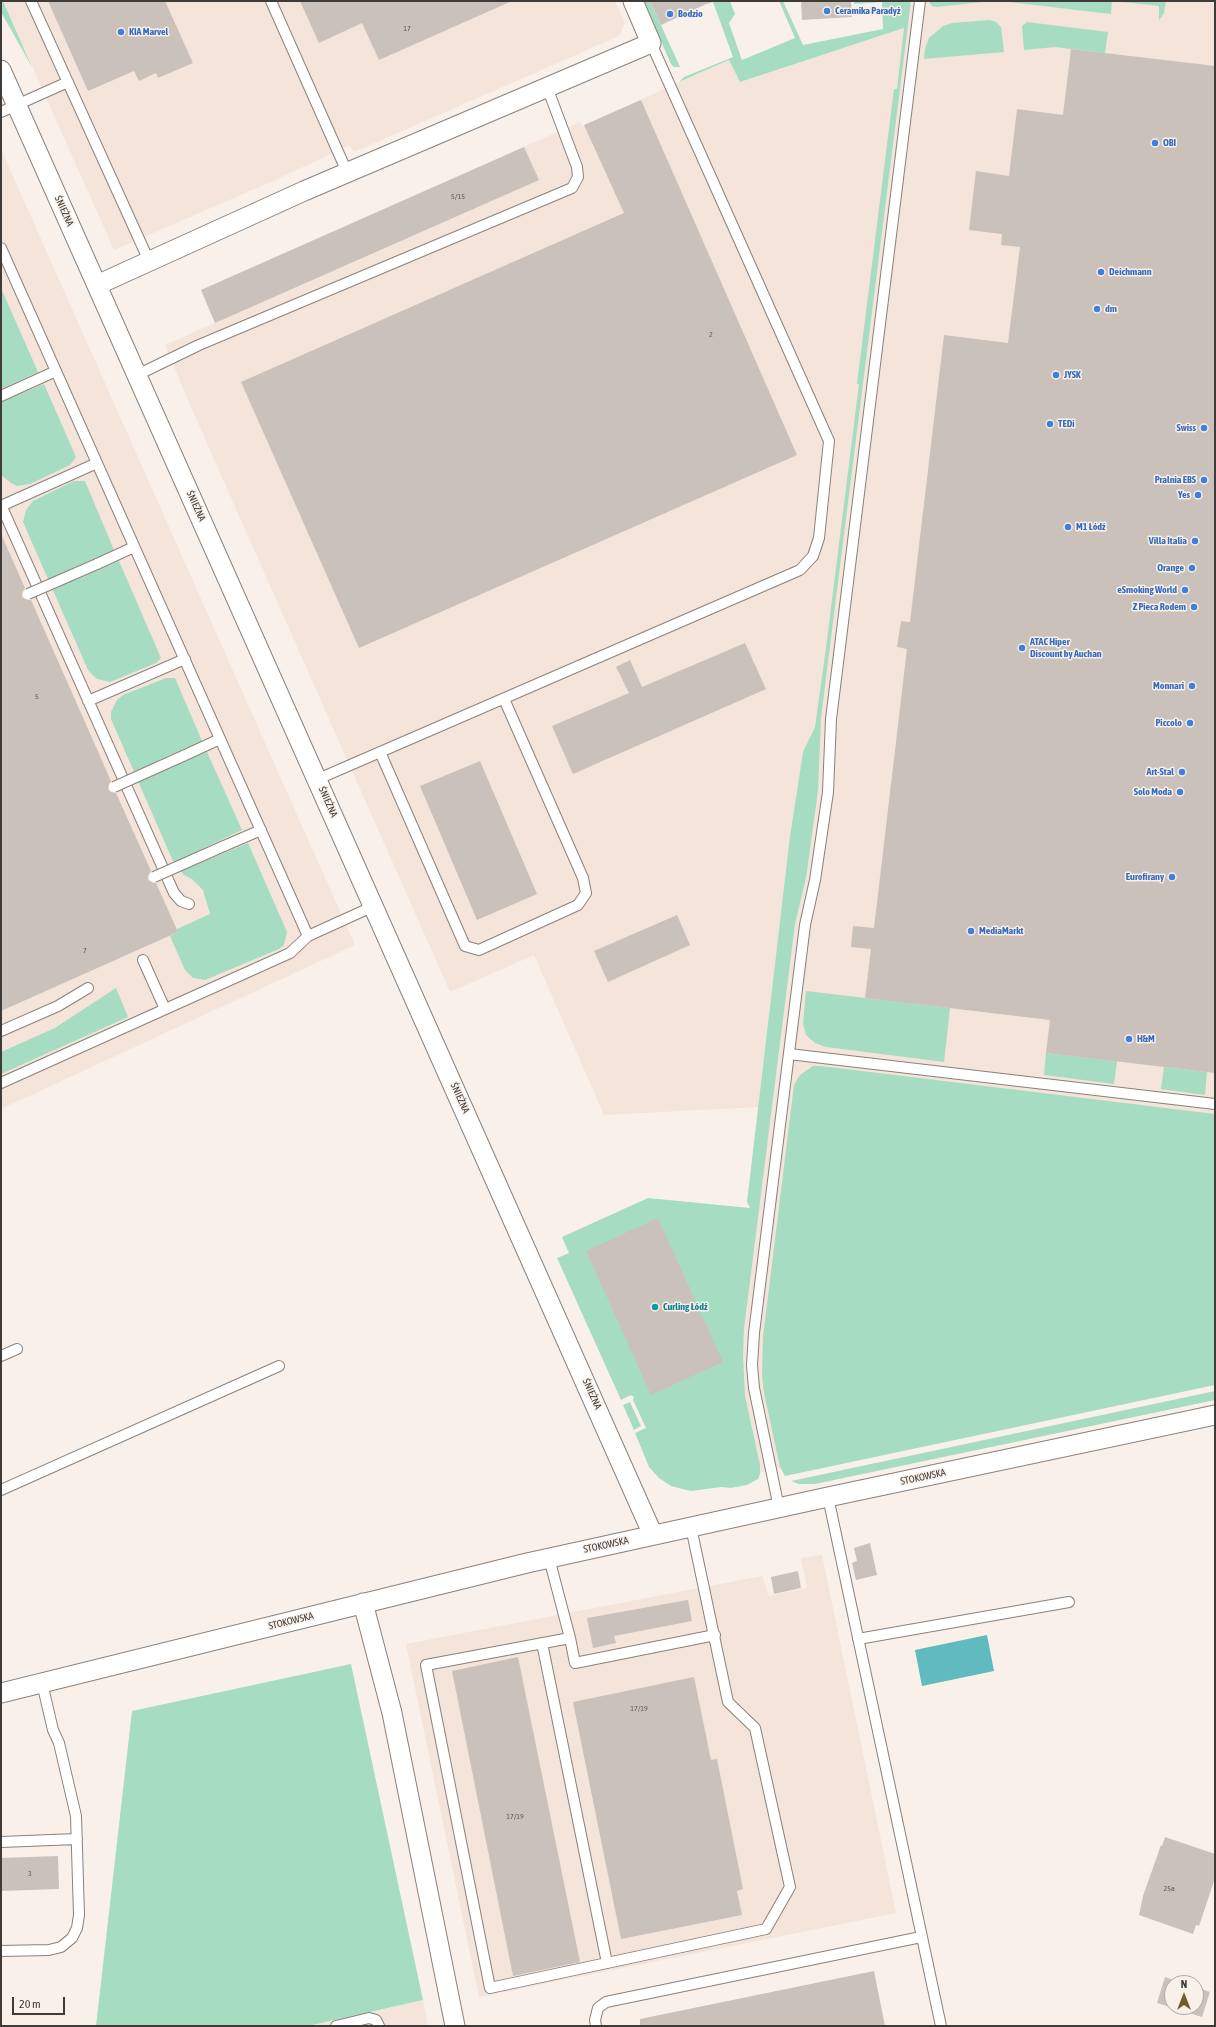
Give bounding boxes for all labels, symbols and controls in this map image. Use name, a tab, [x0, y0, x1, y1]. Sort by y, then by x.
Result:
place label: Ceramika Paradyż	[835, 5, 901, 17]
marker: Ceramika Paradyż	[822, 6, 832, 16]
place label: Bodzio	[678, 8, 703, 20]
marker: Bodzio	[665, 9, 675, 19]
house number: 17	[403, 23, 411, 33]
place label: KIA Marvel	[129, 26, 168, 38]
marker: KIA Marvel	[116, 27, 126, 37]
place label: OBI	[1163, 137, 1176, 149]
marker: OBI	[1150, 138, 1160, 148]
house number: 5/15	[451, 191, 465, 201]
street label: ŚNIEŻNA	[52, 194, 76, 228]
place label: Deichmann	[1109, 266, 1152, 278]
marker: Deichmann	[1096, 267, 1106, 277]
place label: dm	[1105, 303, 1117, 315]
marker: dm	[1092, 304, 1102, 314]
house number: 2	[709, 329, 713, 339]
place label: JYSK	[1064, 369, 1081, 381]
marker: JYSK	[1051, 370, 1061, 380]
place label: TEDi	[1058, 418, 1075, 430]
marker: TEDi	[1045, 419, 1055, 429]
place label: Swiss	[1177, 422, 1196, 434]
marker: Swiss	[1199, 423, 1209, 433]
place label: Pralnia EBS	[1155, 474, 1196, 486]
marker: Pralnia EBS	[1199, 475, 1209, 485]
street label: ŚNIEŻNA	[184, 489, 208, 523]
place label: Yes	[1178, 489, 1190, 501]
marker: Yes	[1193, 490, 1203, 500]
place label: M1 Łódź	[1076, 521, 1106, 533]
marker: M1 Łódź	[1063, 522, 1073, 532]
place label: Villa Italia	[1149, 535, 1187, 547]
marker: Villa Italia	[1190, 536, 1200, 546]
place label: Orange	[1157, 562, 1184, 574]
marker: Orange	[1187, 563, 1197, 573]
place label: eSmoking World	[1117, 584, 1177, 596]
marker: eSmoking World	[1180, 585, 1190, 595]
place label: Z Pieca Rodem	[1133, 601, 1186, 613]
marker: Z Pieca Rodem	[1189, 602, 1199, 612]
place label: ATAC Hiper Discount by Auchan	[1030, 636, 1102, 660]
marker: ATAC Hiper Discount by Auchan	[1017, 643, 1027, 653]
place label: Monnari	[1153, 680, 1184, 692]
marker: Monnari	[1187, 681, 1197, 691]
house number: 5	[35, 691, 39, 701]
place label: Piccolo	[1156, 717, 1182, 729]
marker: Piccolo	[1185, 718, 1195, 728]
place label: Art-Stal	[1146, 766, 1174, 778]
marker: Art-Stal	[1177, 767, 1187, 777]
street label: ŚNIEŻNA	[316, 785, 340, 819]
place label: Solo Moda	[1134, 786, 1172, 798]
marker: Solo Moda	[1175, 787, 1185, 797]
place label: Eurofirany	[1126, 871, 1164, 883]
marker: Eurofirany	[1167, 872, 1177, 882]
place label: MediaMarkt	[979, 925, 1023, 937]
marker: MediaMarkt	[966, 926, 976, 936]
house number: 7	[83, 945, 87, 955]
place label: H&M	[1137, 1033, 1155, 1045]
marker: H&M	[1124, 1034, 1134, 1044]
street label: ŚNIEŻNA	[448, 1081, 472, 1115]
place label: Curling Łódź	[663, 1301, 708, 1313]
marker: Curling Łódź	[650, 1302, 660, 1312]
street label: ŚNIEŻNA	[580, 1377, 604, 1411]
street label: STOKOWSKA	[899, 1466, 947, 1488]
street label: STOKOWSKA	[582, 1534, 630, 1556]
street label: STOKOWSKA	[267, 1610, 315, 1632]
house number: 17/19	[630, 1703, 648, 1713]
house number: 17/19	[506, 1811, 524, 1821]
house number: 3	[28, 1868, 32, 1878]
house number: 25a	[1163, 1883, 1175, 1893]
north arrow	[1164, 1975, 1204, 2015]
text: N	[1181, 1978, 1187, 1990]
scale bar	[14, 1989, 67, 2015]
text: 20 m	[19, 1997, 41, 2011]

